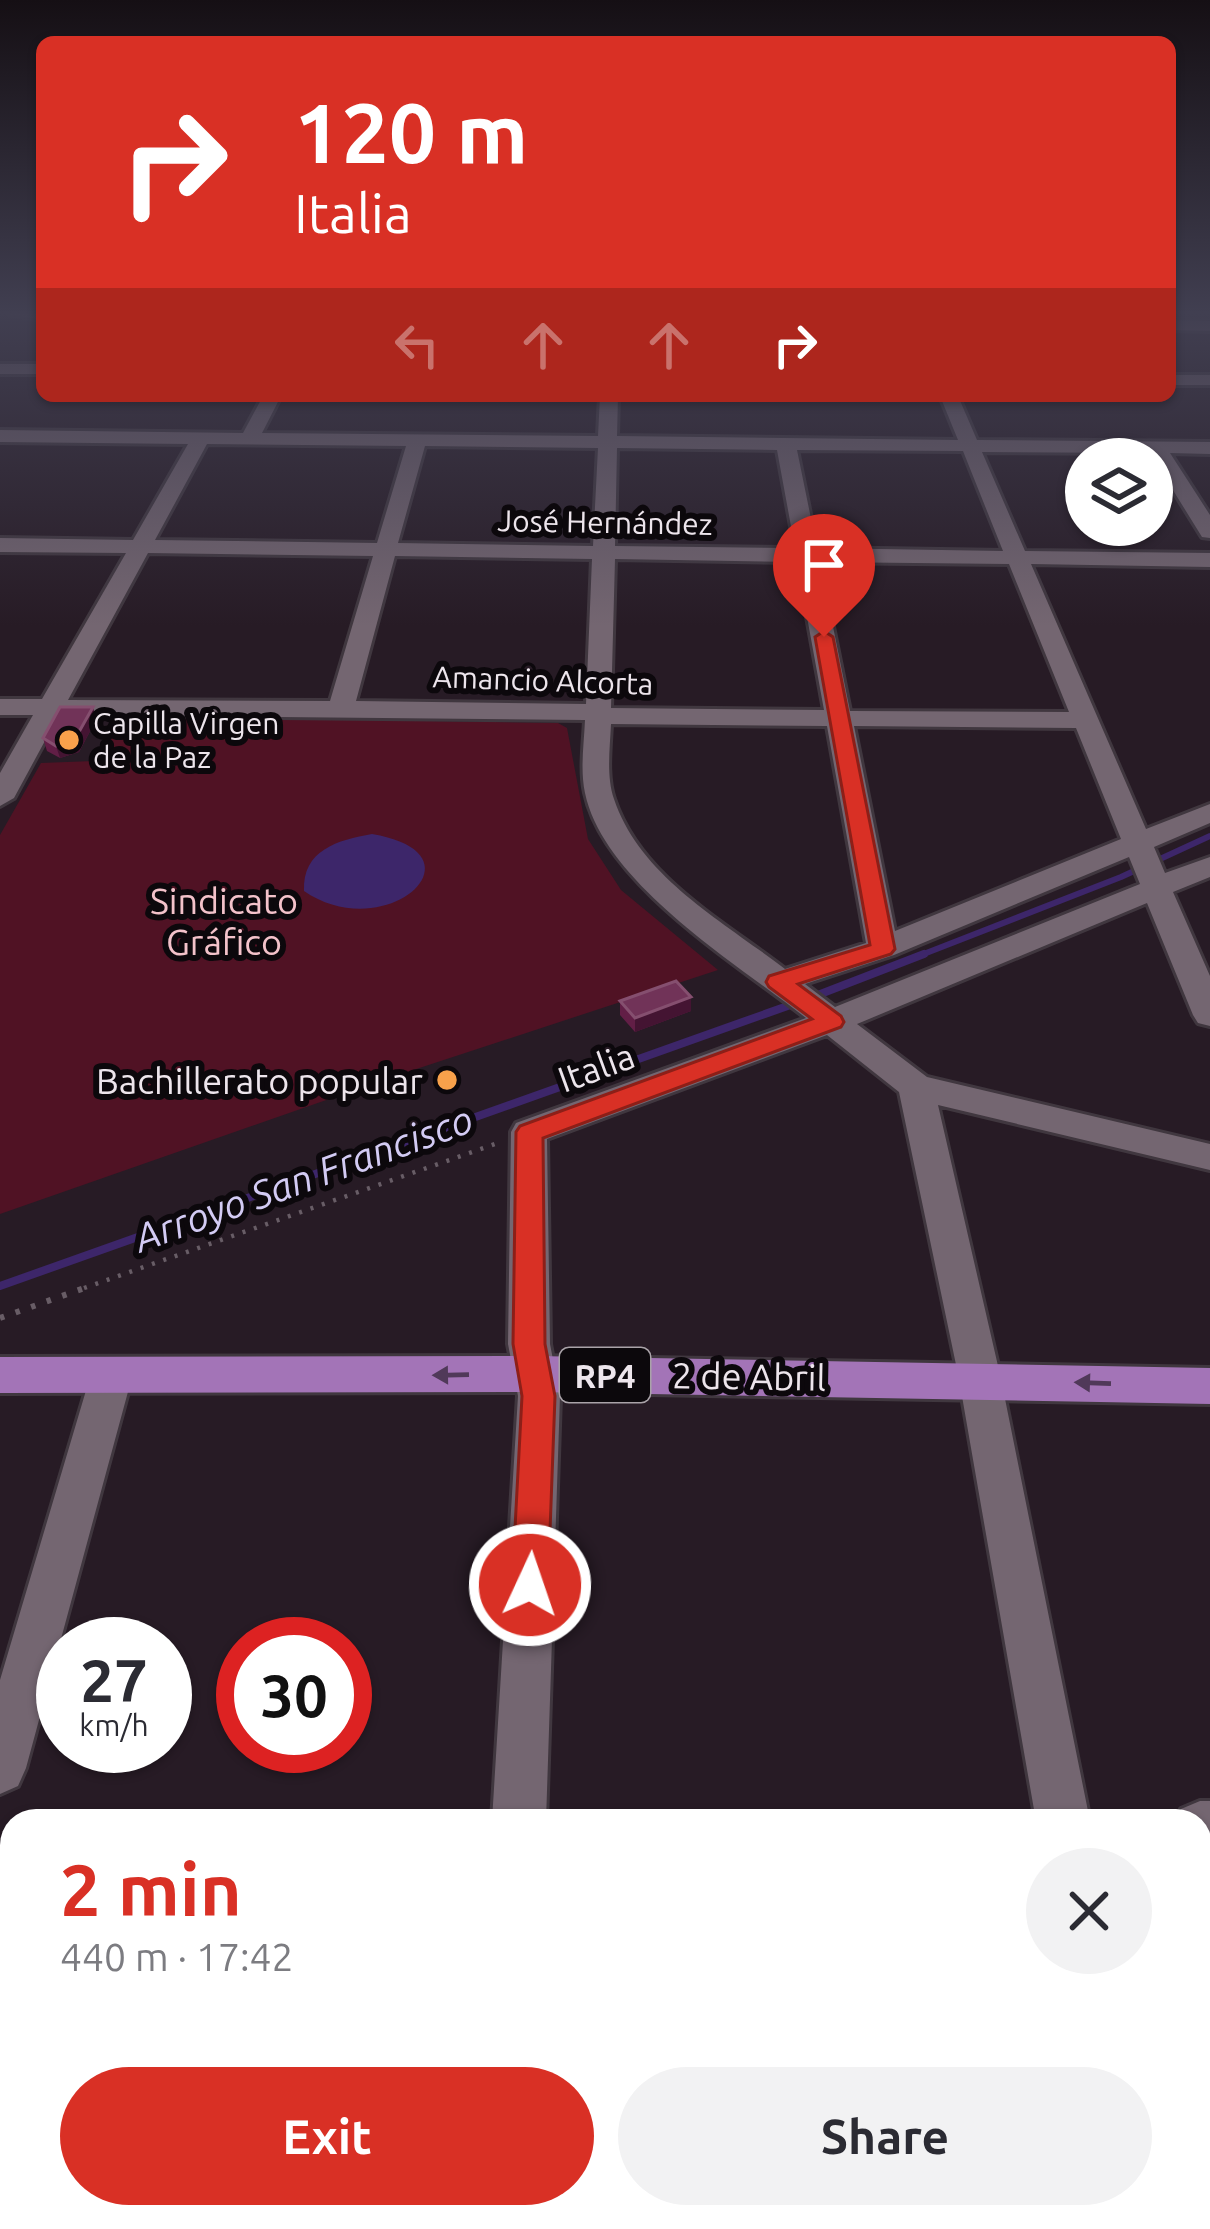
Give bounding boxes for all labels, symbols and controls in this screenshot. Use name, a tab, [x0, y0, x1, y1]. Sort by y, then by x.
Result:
icon: right	[96, 84, 252, 240]
text: 120 m	[294, 85, 528, 179]
text: Italia	[294, 183, 412, 243]
icon: left	[384, 312, 450, 378]
icon: ahead	[510, 312, 576, 378]
icon: ahead	[636, 312, 702, 378]
icon: right	[762, 312, 828, 378]
map controls	[1065, 438, 1173, 546]
button: layers	[1065, 438, 1173, 546]
street label: José Hernández	[497, 503, 713, 541]
pin	[773, 514, 875, 637]
icon: arrive	[791, 532, 857, 598]
street label: Amancio Alcorta	[432, 659, 654, 701]
place label: Capilla Virgen de la Paz	[93, 706, 279, 774]
marker: Capilla Virgen de la Paz	[56, 727, 82, 753]
park label: Sindicato Gráfico	[150, 880, 298, 962]
street label: Italia	[552, 1034, 640, 1100]
place label: Bachillerato popular	[96, 1060, 423, 1101]
marker: Bachillerato popular	[434, 1067, 460, 1093]
water label: Arroyo San Francisco	[126, 1097, 478, 1260]
road number: RP4	[560, 1348, 650, 1402]
street label: 2 de Abril	[672, 1354, 826, 1398]
one-way arrow	[431, 1365, 469, 1384]
one-way arrow	[1073, 1373, 1111, 1392]
position arrow	[467, 1522, 593, 1648]
speed limit sign: 30	[216, 1617, 372, 1773]
text: 27	[80, 1646, 148, 1713]
text: km/h	[79, 1708, 149, 1742]
button: close	[1026, 1848, 1152, 1974]
text: 2 min	[60, 1849, 242, 1930]
text: 440 m · 17:42	[60, 1935, 294, 1978]
button: Exit	[60, 2067, 594, 2205]
button: Share	[618, 2067, 1152, 2205]

